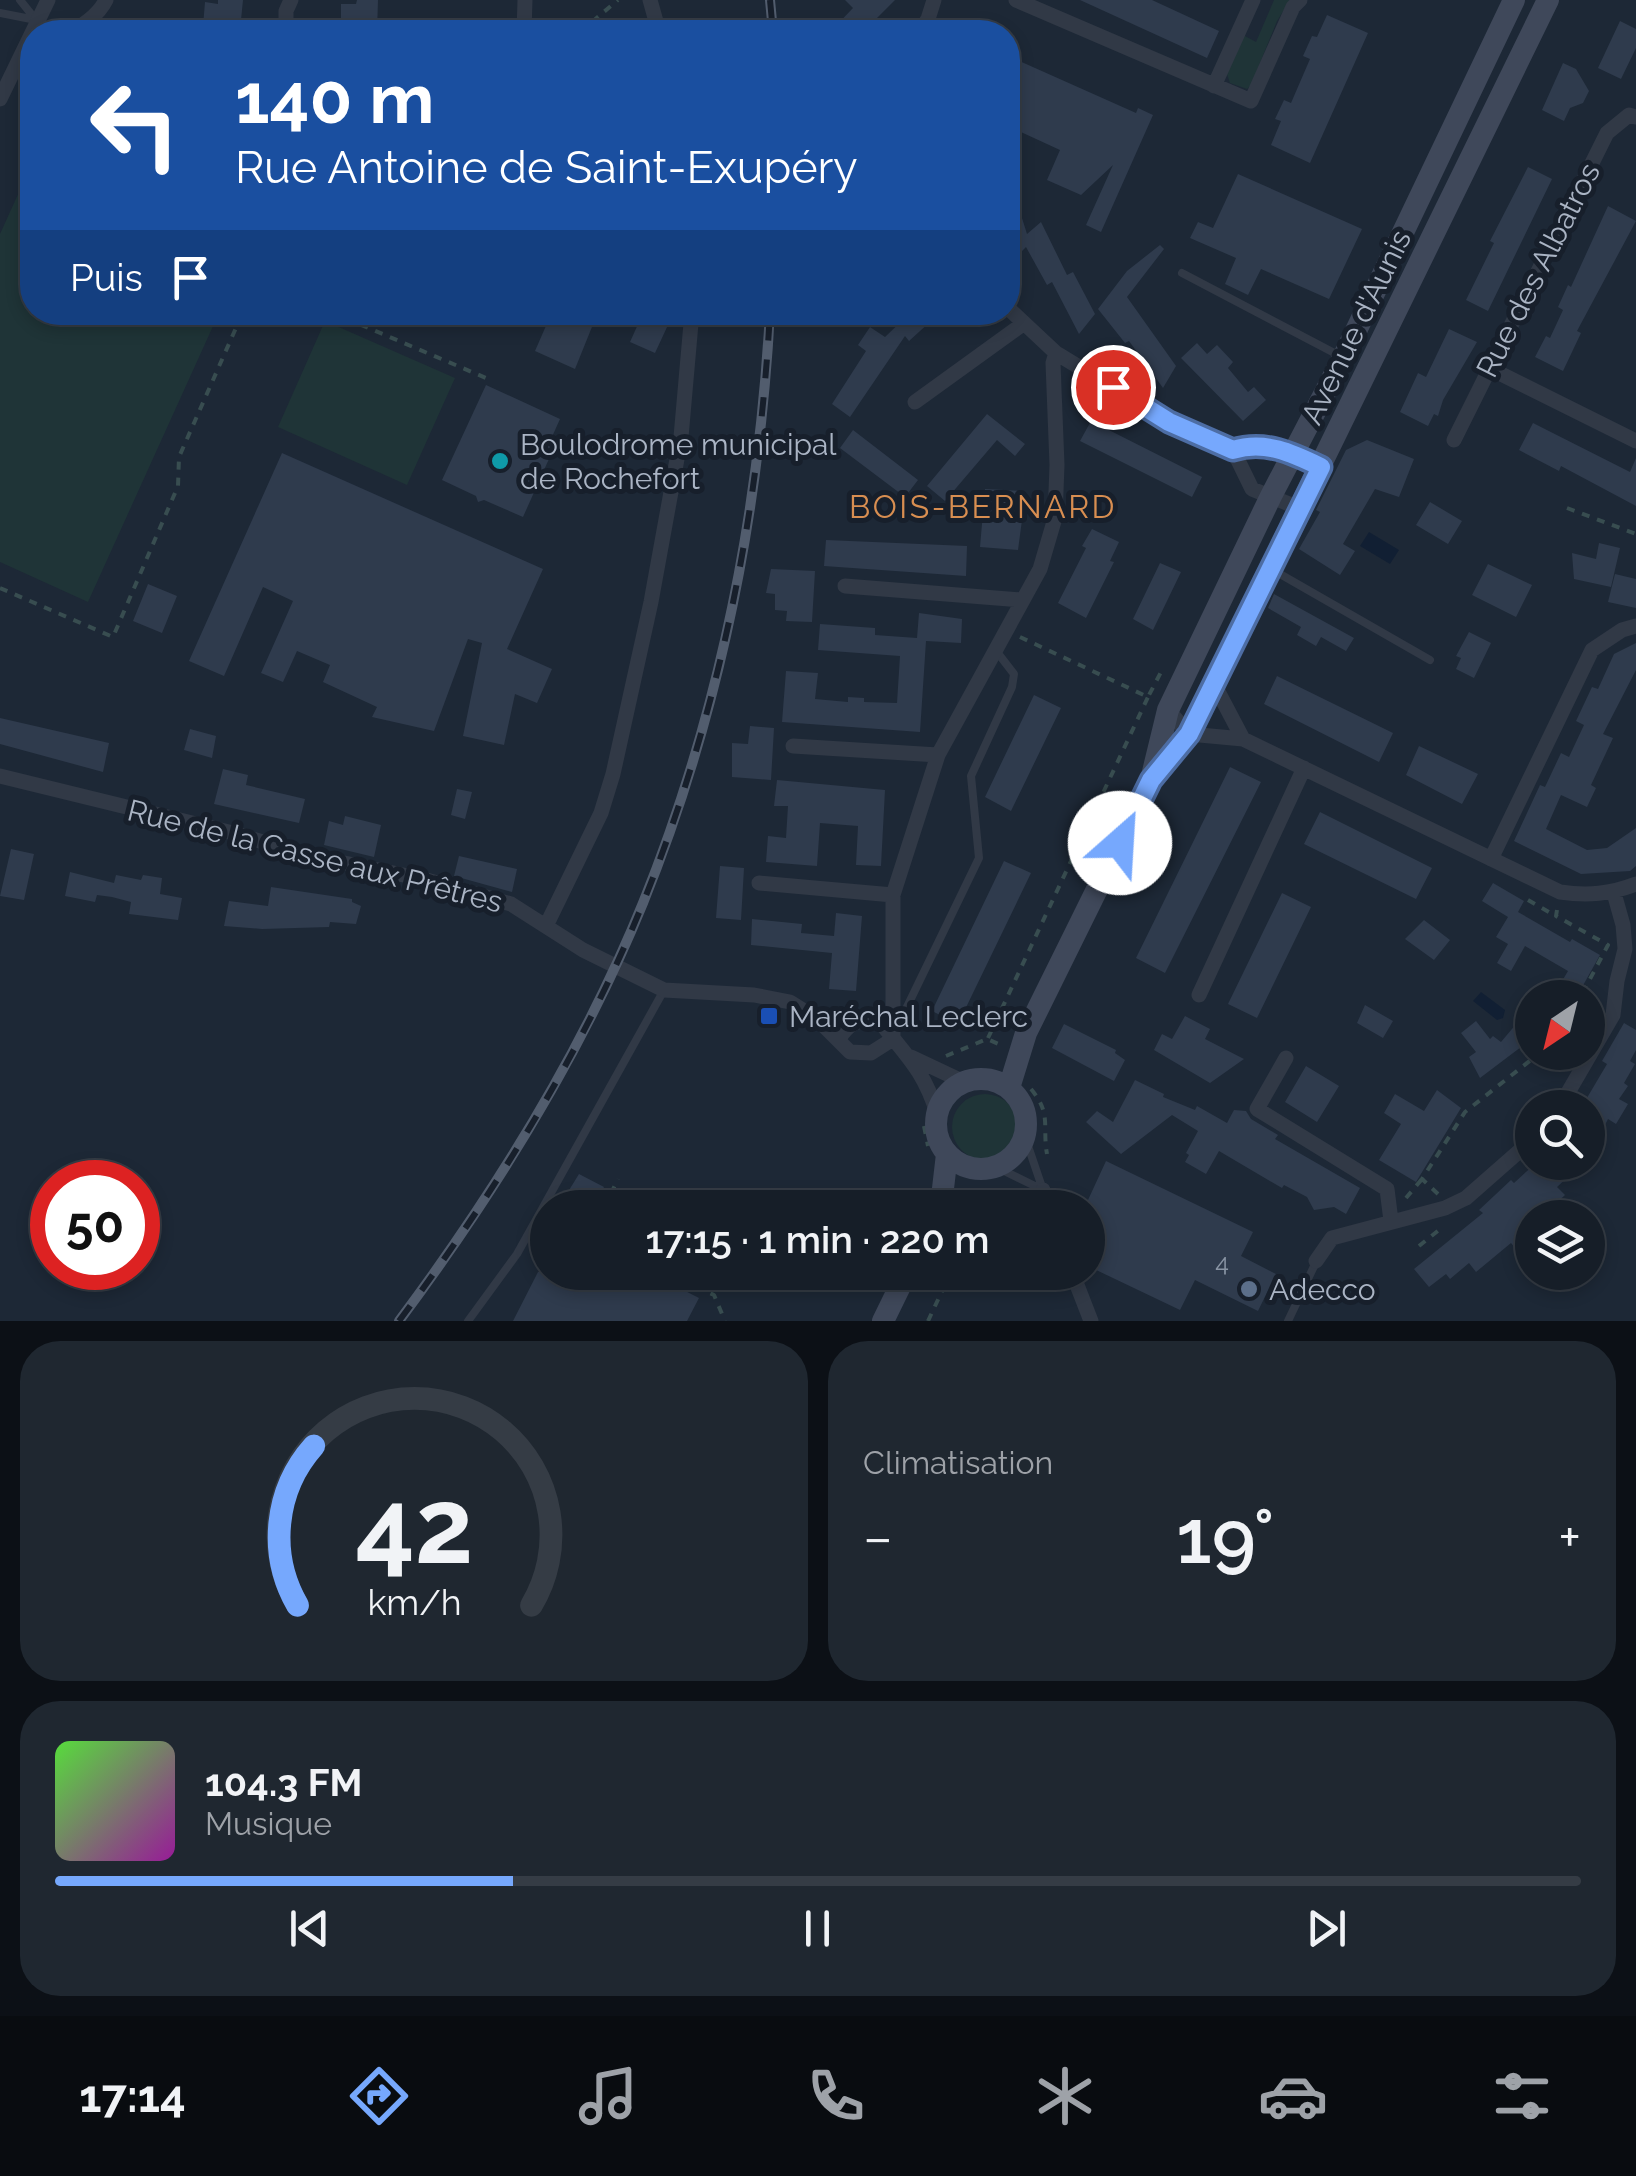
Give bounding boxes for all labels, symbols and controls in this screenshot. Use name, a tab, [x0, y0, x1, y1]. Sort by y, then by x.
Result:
text: 140 m	[235, 57, 435, 139]
icon: left	[70, 60, 200, 190]
text: Rue Antoine de Saint-Exupéry	[235, 141, 858, 194]
street label: Rue des Albatros	[1469, 157, 1607, 383]
street label: Avenue d'Aunis	[1294, 224, 1418, 430]
icon: arrive	[163, 250, 218, 305]
text: Puis	[70, 255, 143, 300]
pin	[1071, 345, 1156, 430]
icon: arrive	[1086, 360, 1141, 415]
place label: Boulodrome municipal de Rochefort	[520, 427, 837, 496]
marker: Boulodrome municipal de Rochefort	[489, 450, 511, 472]
district label: BOIS-BERNARD	[849, 488, 1117, 525]
position arrow	[1068, 791, 1172, 895]
street label: Rue de la Casse aux Prêtres	[124, 792, 506, 920]
north arrow	[1515, 980, 1605, 1070]
map controls	[1515, 980, 1605, 1290]
place label: Maréchal Leclerc	[789, 999, 1028, 1034]
marker: Maréchal Leclerc	[758, 1005, 780, 1027]
button: search	[1515, 1090, 1605, 1180]
speed limit sign: 50	[30, 1160, 160, 1290]
button: layers	[1515, 1200, 1605, 1290]
text: 17:15 · 1 min · 220 m	[646, 1217, 989, 1262]
house number: 4	[1215, 1247, 1229, 1277]
place label: Adecco	[1269, 1272, 1376, 1307]
marker: Adecco	[1238, 1278, 1260, 1300]
text: Climatisation	[863, 1444, 1053, 1481]
text: 42	[355, 1465, 473, 1587]
text: 19°	[1176, 1492, 1274, 1581]
text: −	[863, 1505, 893, 1570]
text: +	[1558, 1505, 1581, 1570]
text: km/h	[367, 1581, 461, 1623]
text: 104.3 FM	[205, 1760, 362, 1805]
text: Musique	[205, 1805, 332, 1842]
icon: previous	[282, 1901, 337, 1956]
icon: pause	[790, 1901, 845, 1956]
icon: next	[1299, 1901, 1354, 1956]
icon: directions	[344, 2061, 414, 2131]
icon: music	[573, 2061, 643, 2131]
icon: phone	[801, 2061, 871, 2131]
icon: climate	[1030, 2061, 1100, 2131]
icon: car	[1258, 2061, 1328, 2131]
icon: filters	[1487, 2061, 1557, 2131]
text: 17:14	[79, 2070, 186, 2123]

